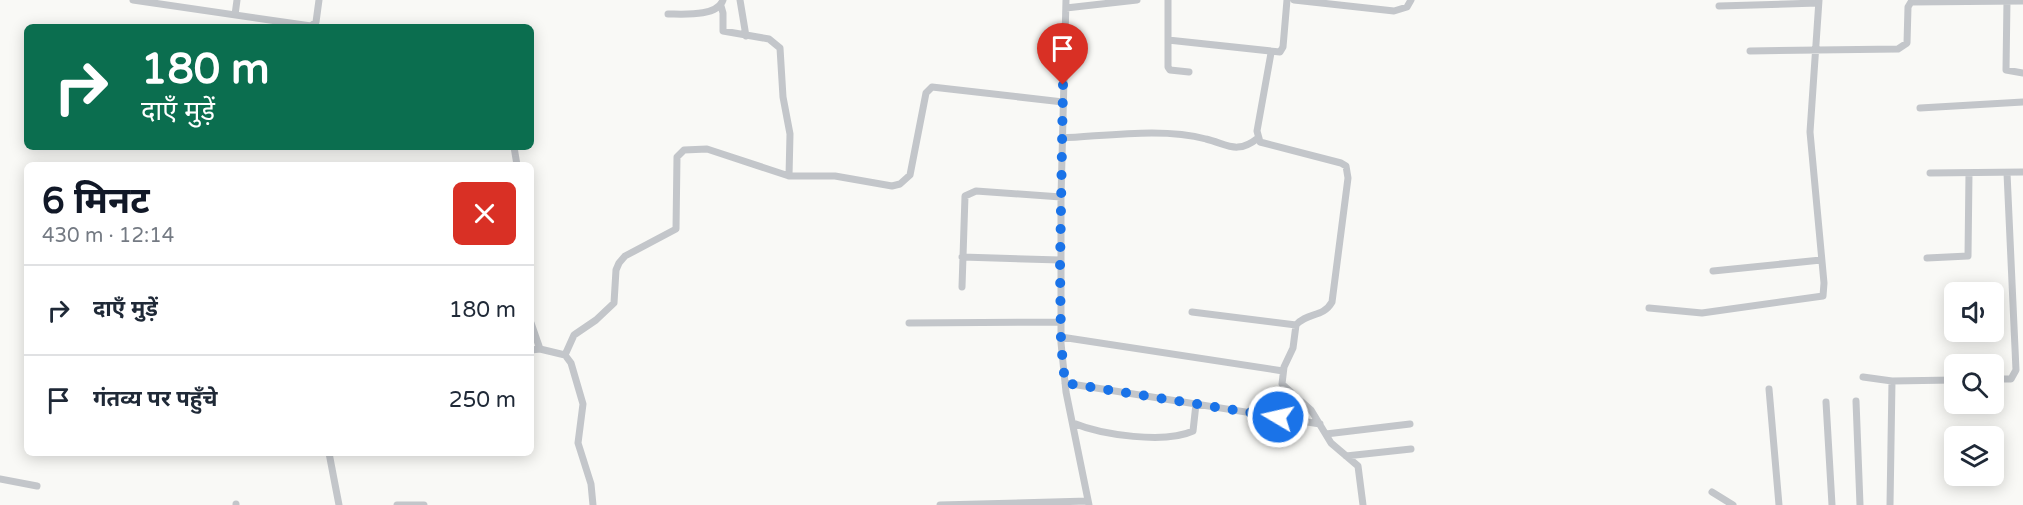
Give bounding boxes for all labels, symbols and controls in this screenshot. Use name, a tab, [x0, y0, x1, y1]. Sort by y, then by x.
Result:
pin	[1037, 23, 1088, 85]
icon: arrive	[1046, 32, 1079, 65]
text: 180 m	[141, 44, 270, 95]
icon: right	[42, 48, 120, 126]
text: दाएँ मुड़ें	[141, 95, 215, 128]
text: 6 मिनट	[42, 180, 150, 223]
button: close	[453, 182, 516, 245]
text: 430 m · 12:14	[42, 224, 174, 248]
map controls	[1944, 282, 2004, 486]
button: sound	[1944, 282, 2004, 342]
icon: right	[42, 294, 75, 327]
text: दाएँ मुड़ें	[93, 296, 158, 322]
text: 180 m	[449, 297, 516, 323]
button: search	[1944, 354, 2004, 414]
icon: arrive	[42, 384, 75, 417]
position arrow	[1246, 385, 1310, 449]
text: गंतव्य पर पहुँचे	[93, 386, 218, 412]
text: 250 m	[449, 387, 516, 413]
button: layers	[1944, 426, 2004, 486]

